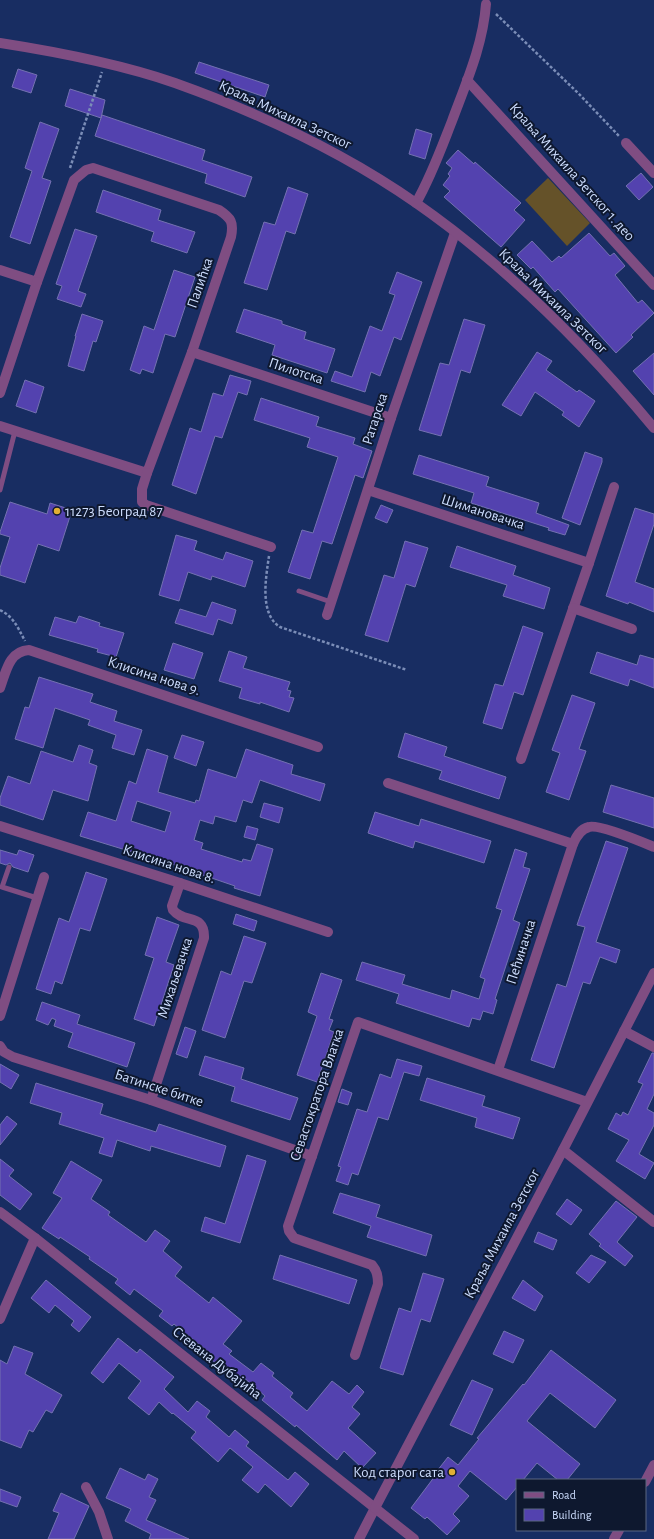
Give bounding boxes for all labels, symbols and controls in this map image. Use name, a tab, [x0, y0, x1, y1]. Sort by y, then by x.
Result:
street label: Краља Михаила Зетског	[216, 78, 354, 153]
street label: Краља Михаила Зетског 1. део	[506, 100, 638, 244]
street label: Краља Михаила Зетског	[496, 246, 611, 357]
street label: Палићка	[184, 256, 216, 310]
street label: Пилотска	[267, 355, 325, 387]
street label: Ратарска	[360, 391, 390, 447]
street label: Шимановачка	[439, 491, 527, 533]
place label: 11273 Београд 87	[65, 504, 163, 519]
marker: 11273 Београд 87	[52, 506, 62, 516]
street label: Клисина нова 9.	[106, 654, 202, 698]
street label: Клисина нова 8.	[121, 842, 217, 886]
street label: Пећиначка	[504, 918, 539, 986]
street label: Михаљевачка	[155, 936, 195, 1020]
street label: Севастократора Влатка	[287, 1027, 347, 1163]
street label: Батинске битке	[113, 1067, 205, 1109]
street label: Краља Михаила Зетског	[462, 1166, 543, 1301]
street label: Стевана Дубајића	[170, 1324, 264, 1402]
place label: Код старог сата	[353, 1465, 444, 1480]
marker: Код старог сата	[447, 1467, 457, 1477]
legend	[516, 1479, 646, 1531]
text: Road	[552, 1489, 576, 1501]
text: Building	[552, 1509, 592, 1521]

